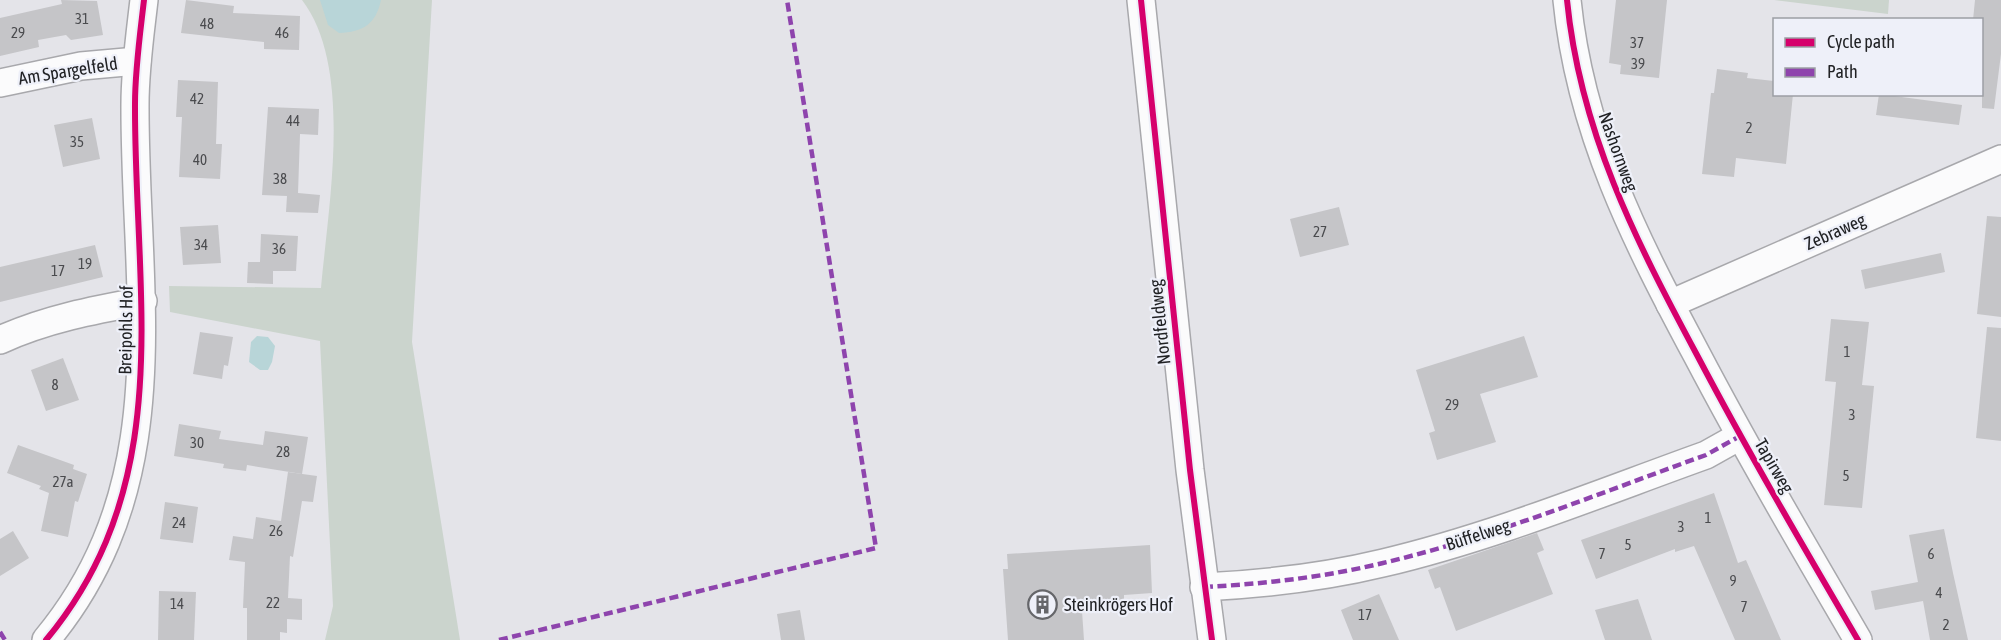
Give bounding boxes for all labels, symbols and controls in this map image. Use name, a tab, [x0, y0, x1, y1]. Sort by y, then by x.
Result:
house number: 31	[75, 10, 89, 27]
house number: 48	[200, 15, 214, 32]
legend	[1773, 18, 1983, 96]
house number: 29	[11, 24, 25, 41]
house number: 46	[275, 24, 289, 41]
text: Cycle path	[1827, 31, 1895, 52]
house number: 37	[1630, 34, 1644, 51]
street label: Am Spargelfeld	[17, 52, 119, 89]
house number: 39	[1631, 55, 1645, 72]
text: Path	[1827, 61, 1858, 82]
house number: 42	[190, 90, 204, 107]
street label: Nashornweg	[1594, 109, 1643, 195]
house number: 44	[286, 112, 300, 129]
house number: 2	[1745, 119, 1753, 136]
house number: 35	[70, 133, 84, 150]
house number: 40	[193, 151, 207, 168]
house number: 38	[273, 170, 287, 187]
street label: Zebraweg	[1801, 209, 1869, 254]
house number: 27	[1313, 223, 1327, 240]
house number: 34	[194, 236, 208, 253]
house number: 36	[272, 240, 286, 257]
house number: 19	[78, 255, 92, 272]
house number: 17	[51, 262, 65, 279]
street label: Nordfeldweg	[1145, 278, 1174, 366]
street label: Breipohls Hof	[114, 285, 137, 375]
house number: 1	[1843, 343, 1851, 360]
house number: 8	[51, 376, 59, 393]
house number: 29	[1445, 396, 1459, 413]
house number: 3	[1848, 406, 1856, 423]
house number: 30	[190, 434, 204, 451]
street label: Tapirweg	[1750, 435, 1799, 497]
house number: 28	[276, 443, 290, 460]
house number: 5	[1842, 467, 1850, 484]
house number: 27a	[52, 473, 74, 490]
house number: 1	[1704, 509, 1712, 526]
house number: 24	[172, 514, 186, 531]
street label: Büffelweg	[1443, 514, 1513, 555]
house number: 3	[1677, 518, 1685, 535]
house number: 26	[269, 522, 283, 539]
house number: 5	[1624, 536, 1632, 553]
house number: 7	[1598, 545, 1606, 562]
house number: 6	[1927, 545, 1935, 562]
house number: 9	[1729, 572, 1737, 589]
house number: 4	[1935, 584, 1943, 601]
building icon: Steinkrögers Hof	[1027, 589, 1059, 621]
house number: 22	[266, 594, 280, 611]
place label: Steinkrögers Hof	[1064, 594, 1173, 615]
house number: 14	[170, 595, 184, 612]
house number: 7	[1740, 598, 1748, 615]
house number: 17	[1358, 606, 1372, 623]
house number: 2	[1942, 616, 1950, 633]

